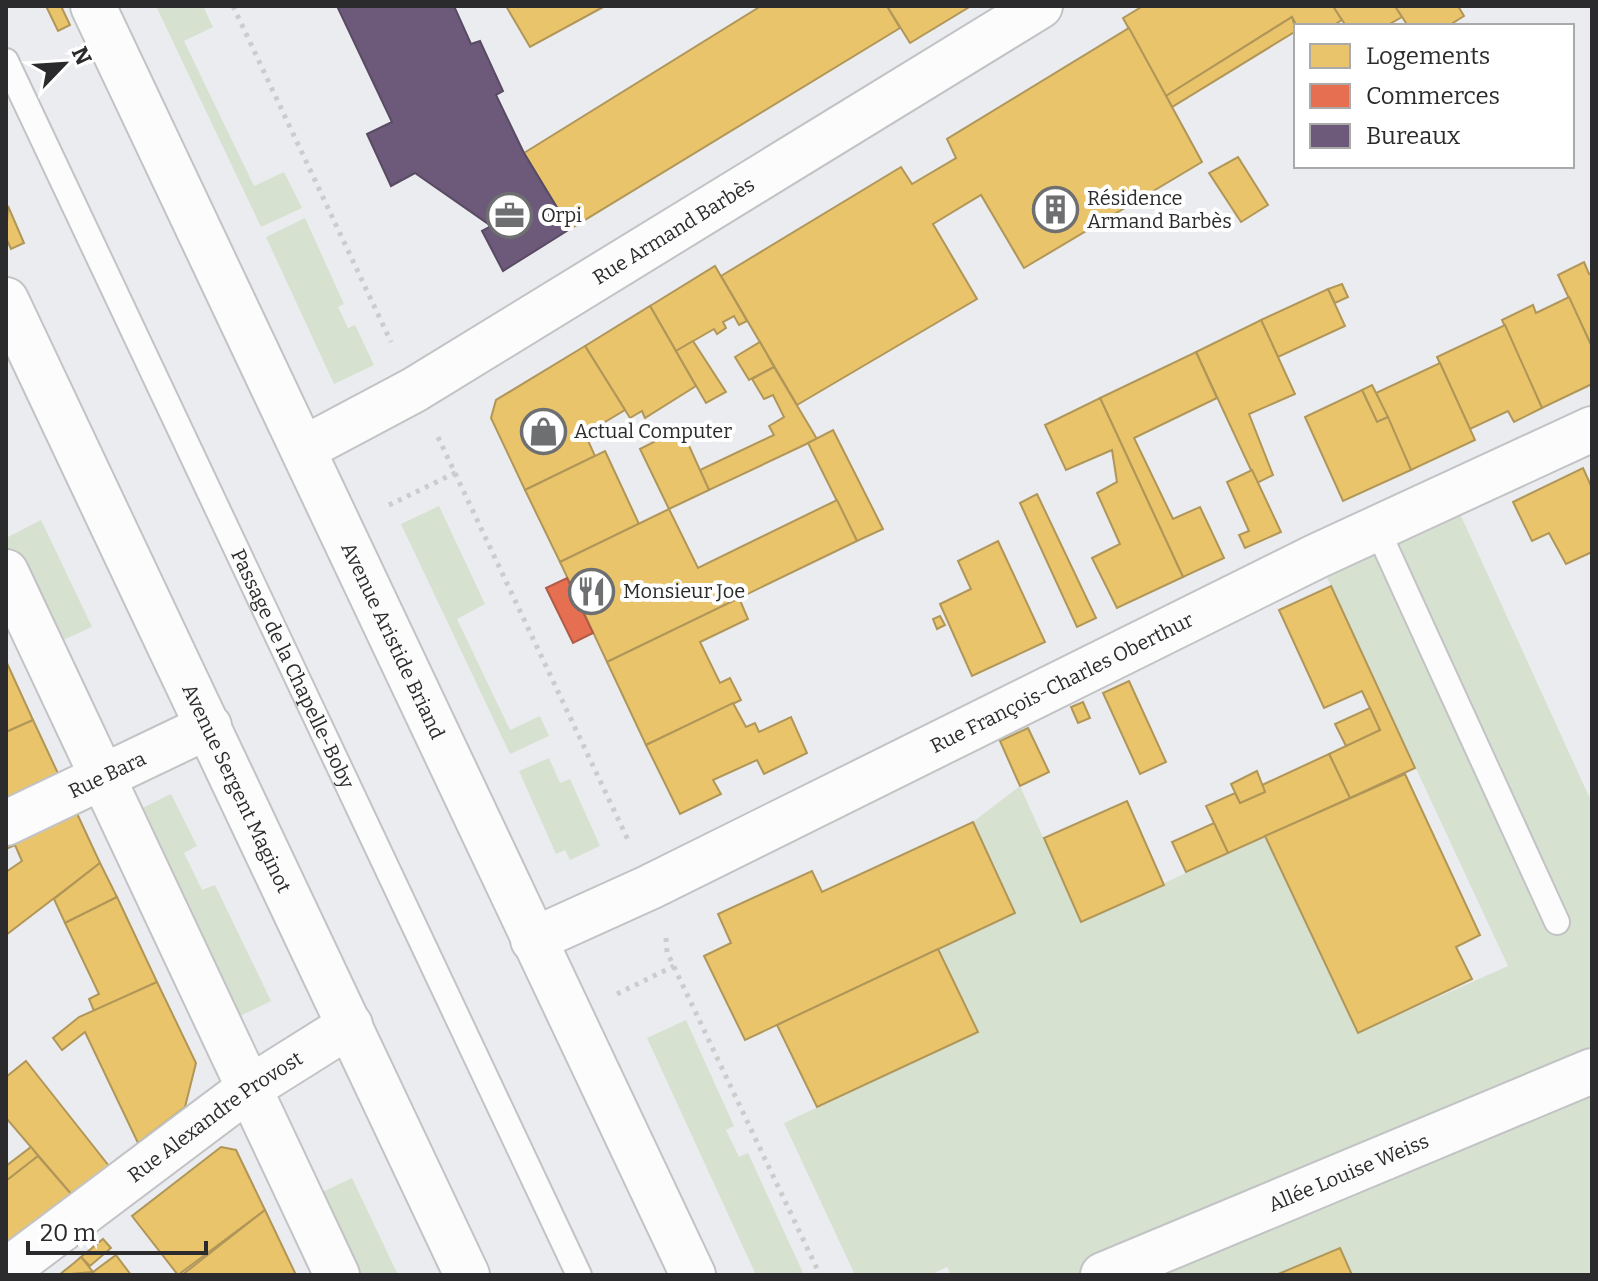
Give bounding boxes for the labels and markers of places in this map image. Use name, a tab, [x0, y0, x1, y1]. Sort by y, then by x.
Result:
building icon: Résidence Armand Barbès	[1032, 185, 1080, 233]
place label: Résidence Armand Barbès	[1087, 186, 1232, 233]
office icon: Orpi	[486, 191, 534, 239]
place label: Orpi	[541, 203, 582, 227]
shop icon: Actual Computer	[519, 407, 567, 455]
place label: Actual Computer	[574, 419, 732, 443]
restaurant icon: Monsieur Joe	[568, 567, 616, 615]
place label: Monsieur Joe	[623, 579, 745, 603]

